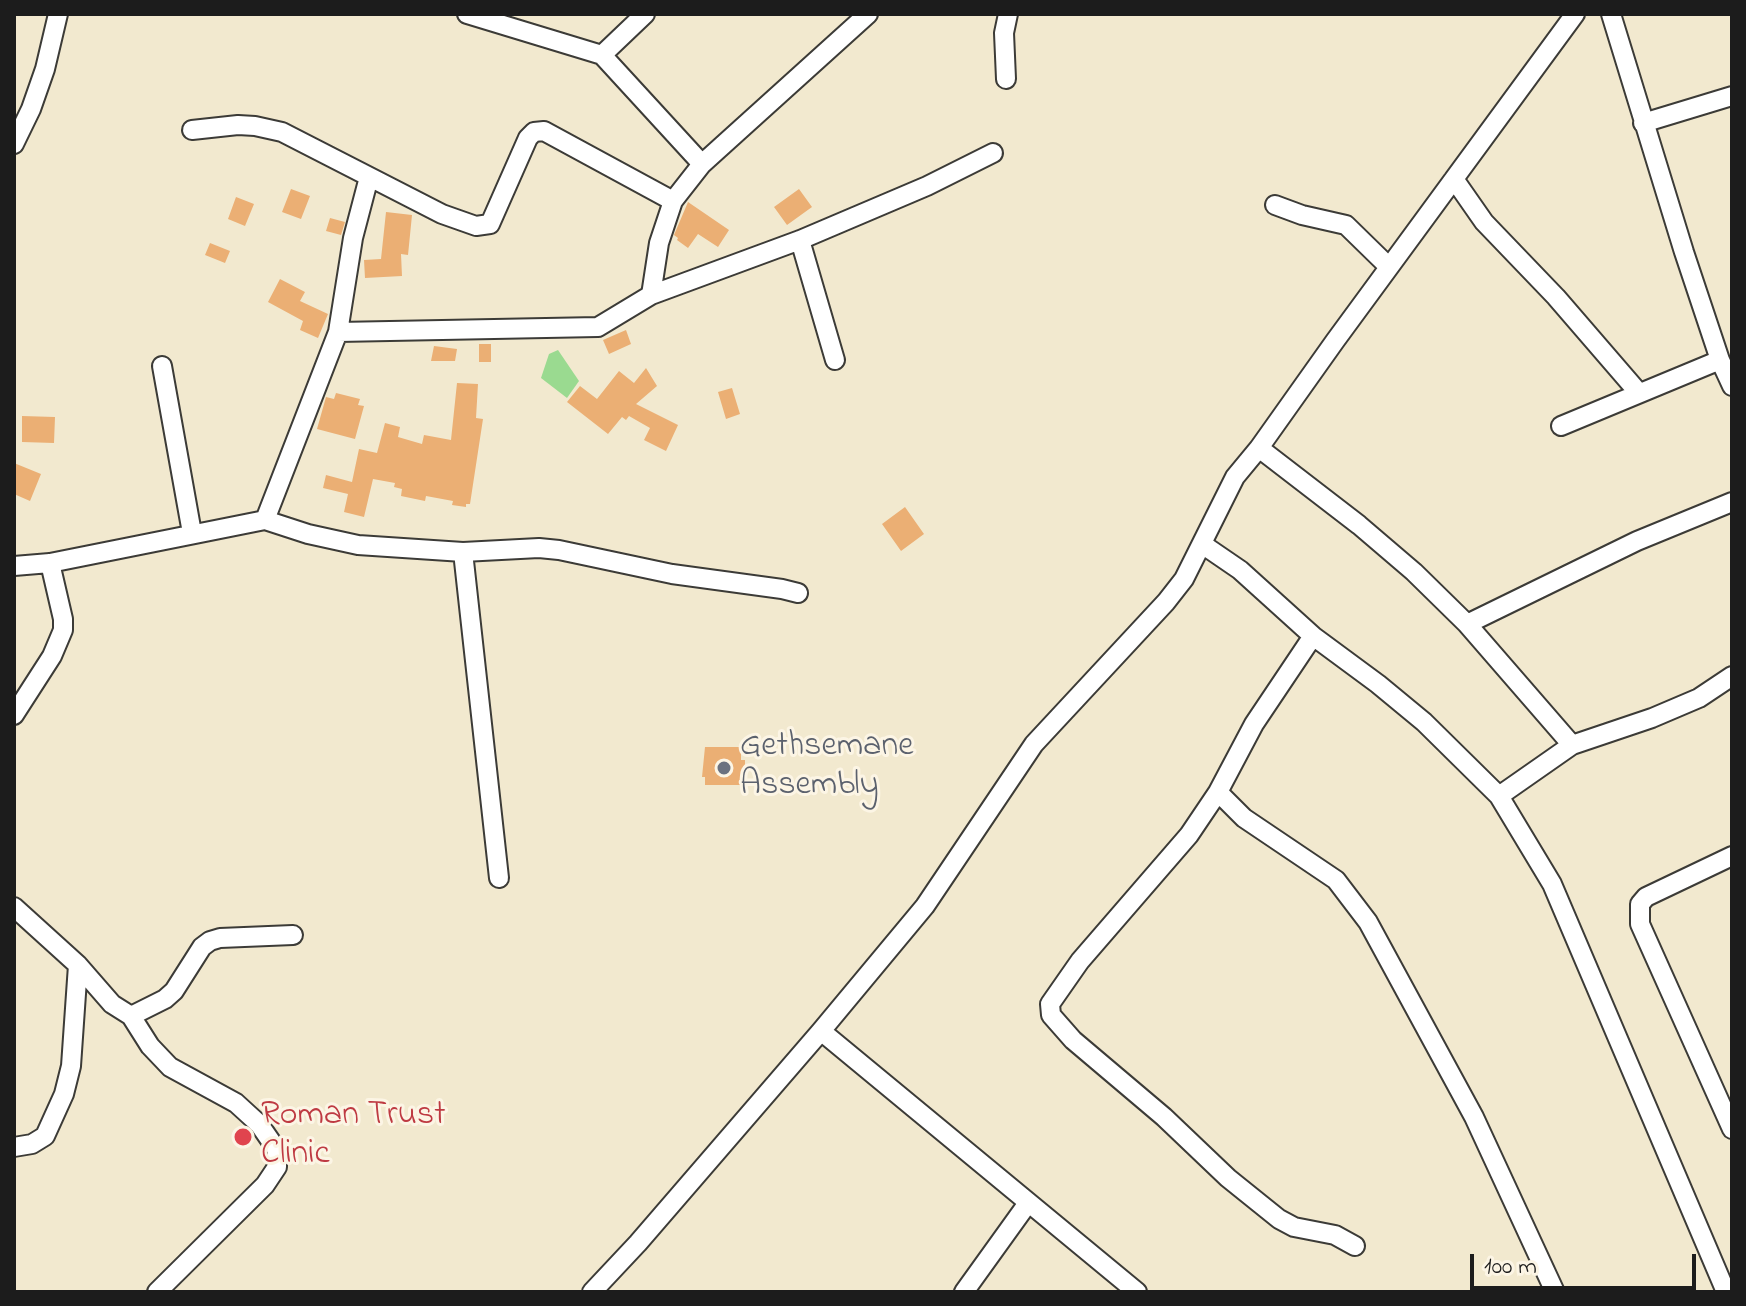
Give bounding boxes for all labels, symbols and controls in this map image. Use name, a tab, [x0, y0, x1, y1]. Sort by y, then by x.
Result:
place label: Gethsemane Assembly	[740, 728, 913, 808]
marker: Gethsemane Assembly	[715, 759, 733, 777]
place label: Roman Trust Clinic	[261, 1097, 446, 1176]
marker: Roman Trust Clinic	[232, 1126, 254, 1148]
scale bar	[1474, 1238, 1700, 1288]
text: 100 m	[1484, 1250, 1537, 1285]

